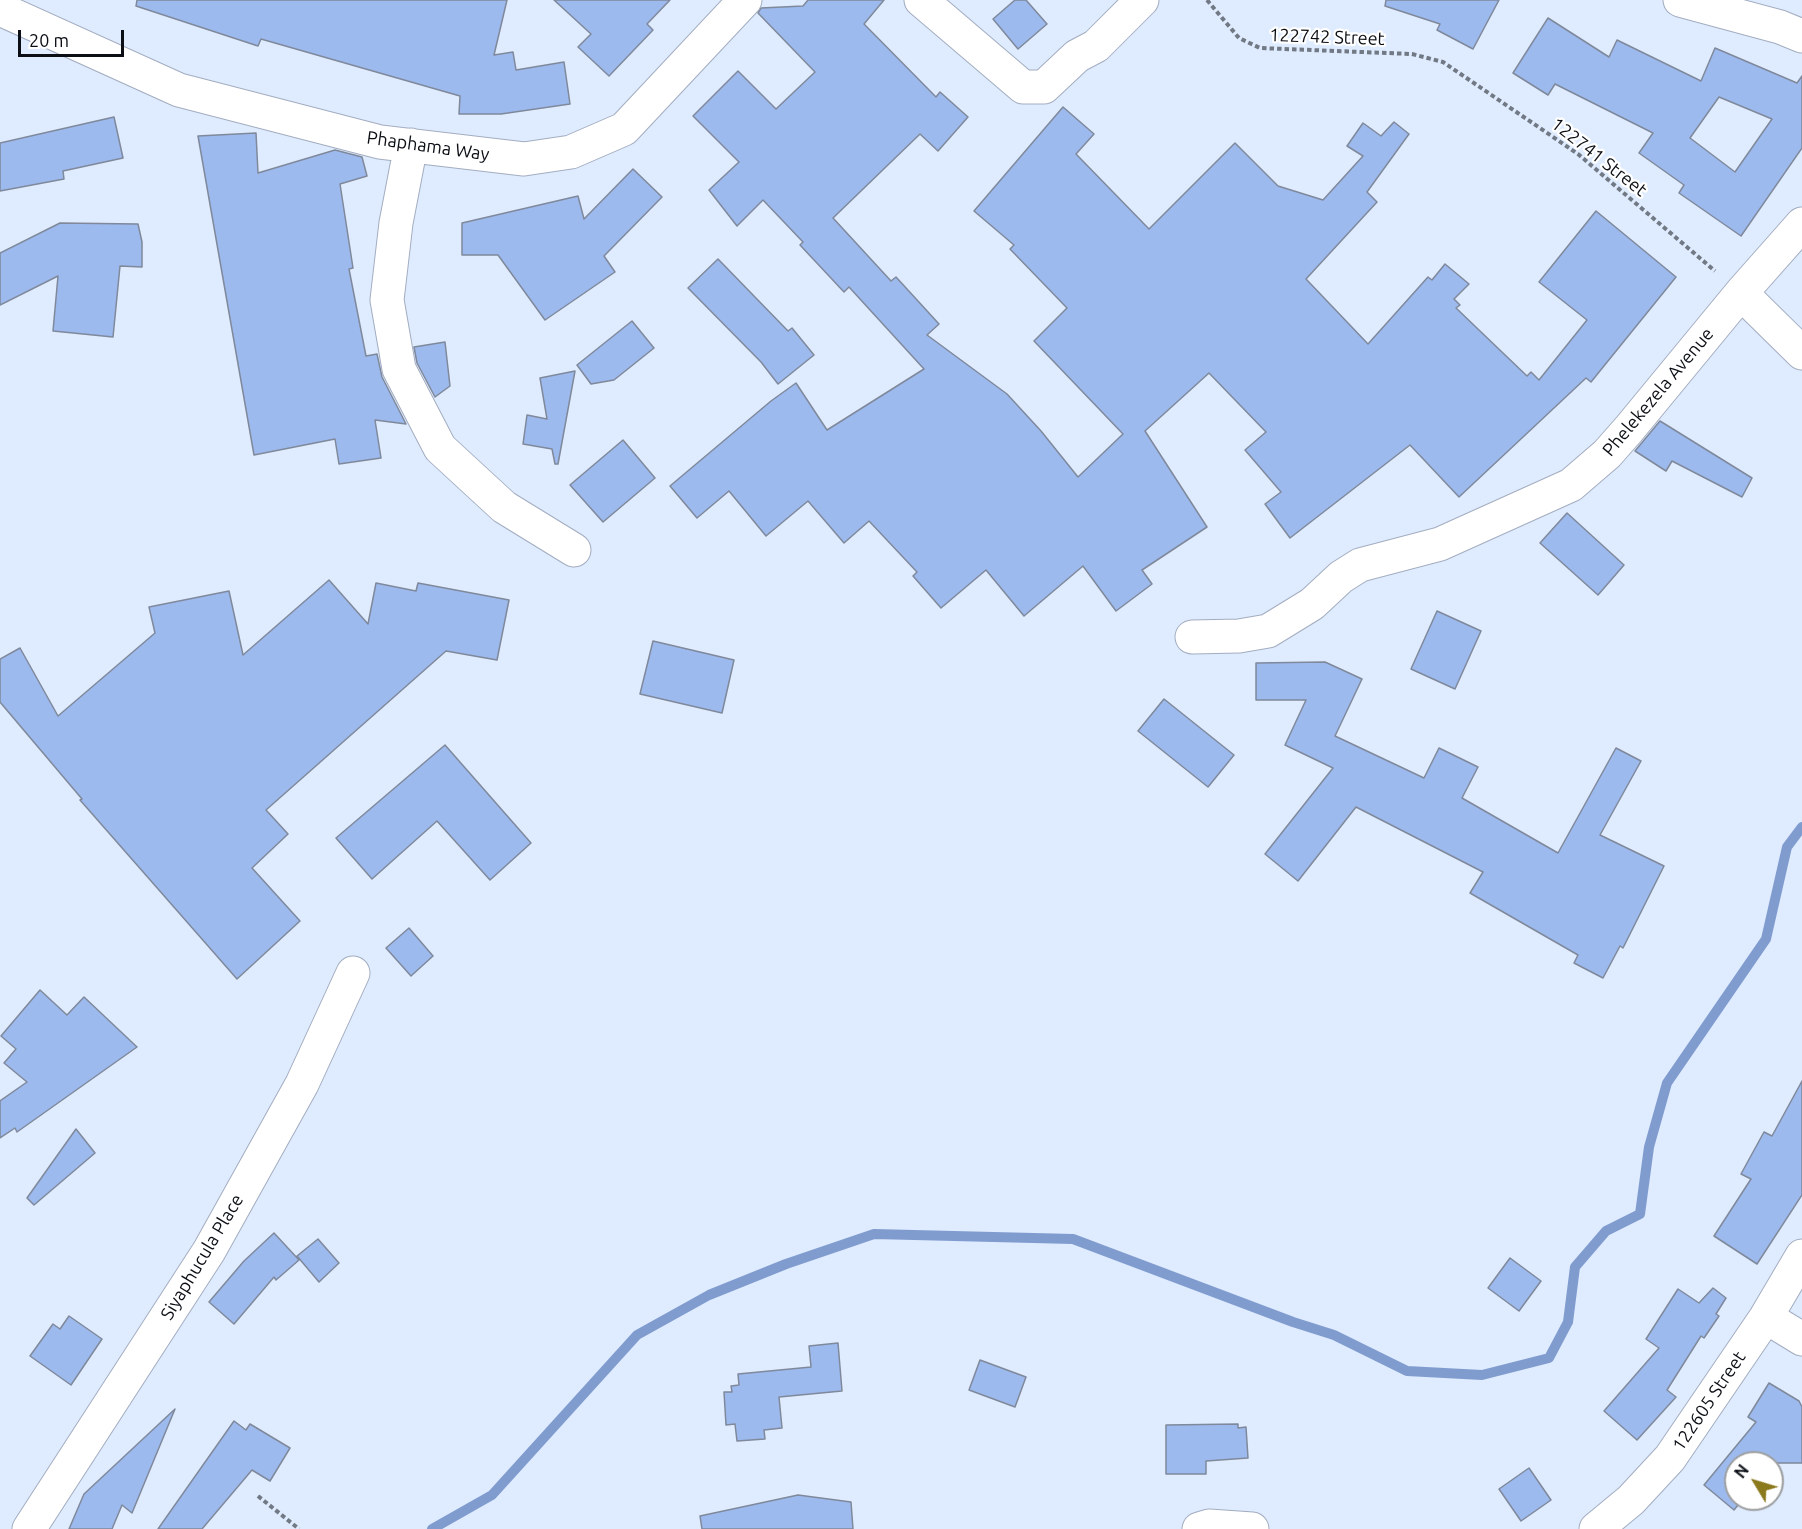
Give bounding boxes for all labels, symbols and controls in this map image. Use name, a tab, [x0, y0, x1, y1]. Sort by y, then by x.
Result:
scale bar	[21, 18, 128, 56]
street label: 122742 Street	[1269, 24, 1385, 50]
text: 20 m	[29, 30, 69, 50]
street label: 122741 Street	[1547, 113, 1651, 201]
street label: Phaphama Way	[365, 127, 491, 165]
street label: Phelekezela Avenue	[1598, 323, 1718, 461]
street label: Siyaphucula Place	[156, 1190, 248, 1324]
street label: 122605 Street	[1668, 1347, 1750, 1455]
north arrow	[1724, 1451, 1784, 1511]
text: N	[1731, 1461, 1752, 1481]

